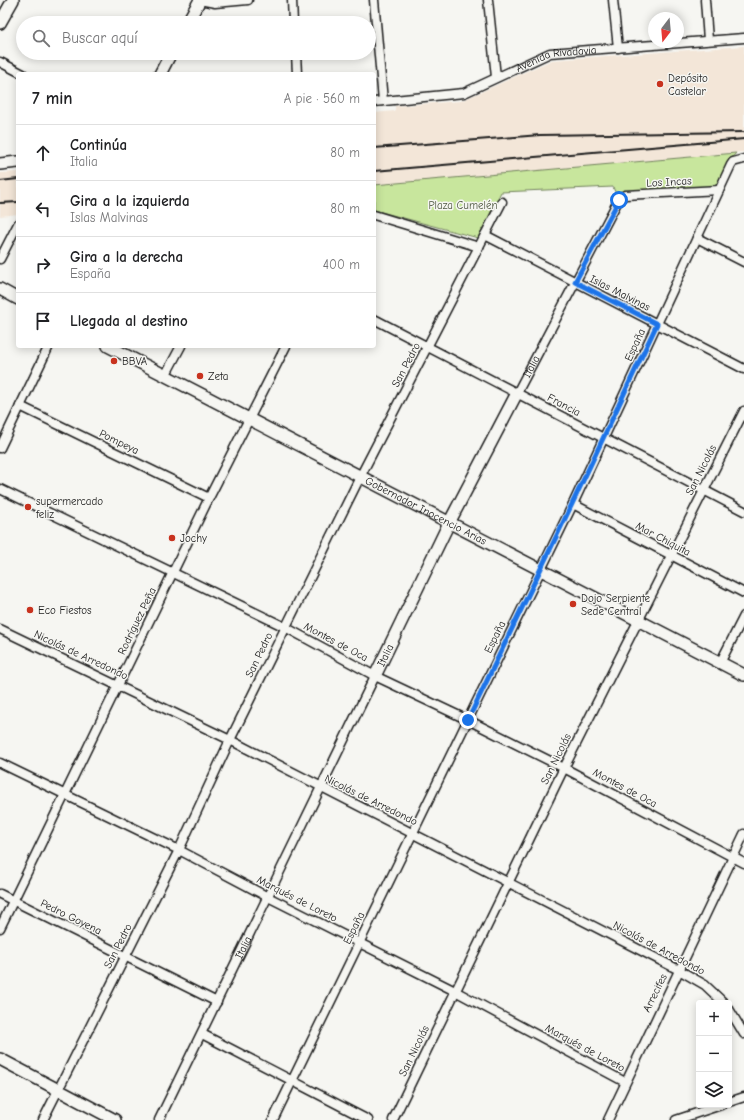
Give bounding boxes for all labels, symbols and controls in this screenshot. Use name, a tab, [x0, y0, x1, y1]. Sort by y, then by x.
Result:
north arrow	[648, 12, 684, 48]
search box	[16, 16, 376, 60]
icon: search	[30, 27, 52, 49]
text: Buscar aquí	[62, 29, 138, 47]
street label: Avenida Rivadavia	[514, 43, 597, 75]
place label: Depósito Castelar	[668, 72, 708, 98]
marker: Depósito Castelar	[655, 79, 665, 89]
text: 7 min	[32, 89, 73, 108]
text: A pie · 560 m	[284, 91, 360, 106]
text: Continúa	[70, 136, 127, 154]
icon: ahead	[32, 142, 54, 164]
text: 80 m	[330, 145, 360, 160]
text: Italia	[70, 154, 98, 169]
street label: Los Incas	[646, 174, 692, 190]
route start	[610, 191, 628, 209]
text: Gira a la izquierda	[70, 192, 190, 210]
icon: left	[32, 198, 54, 220]
park label: Plaza Cumelén	[428, 199, 498, 212]
text: 80 m	[330, 201, 360, 216]
text: Islas Malvinas	[70, 210, 148, 225]
text: Gira a la derecha	[70, 248, 183, 266]
icon: right	[32, 254, 54, 276]
text: 400 m	[323, 257, 360, 272]
text: España	[70, 266, 111, 281]
street label: Islas Malvinas	[588, 272, 653, 314]
icon: arrive	[32, 310, 54, 332]
text: Llegada al destino	[70, 312, 188, 330]
street label: España	[622, 327, 648, 363]
street label: San Pedro	[389, 340, 423, 389]
street label: Italia	[520, 353, 542, 380]
place label: BBVA	[122, 355, 148, 368]
marker: BBVA	[109, 356, 119, 366]
place label: Zeta	[208, 370, 228, 383]
marker: Zeta	[195, 371, 205, 381]
street label: Francia	[545, 391, 583, 419]
street label: Pompeya	[97, 427, 141, 457]
street label: San Nicolás	[683, 442, 719, 497]
street label: Gobernador Inocencio Arias	[363, 474, 489, 547]
place label: supermercado feliz	[35, 495, 103, 521]
marker: supermercado feliz	[23, 502, 33, 512]
street label: Mar Chiquita	[633, 519, 693, 559]
place label: Jochy	[180, 532, 207, 545]
marker: Jochy	[167, 533, 177, 543]
street label: Rodríguez Peña	[115, 585, 159, 657]
place label: Dojo Serpiente Sede Central	[581, 592, 650, 618]
marker: Dojo Serpiente Sede Central	[568, 599, 578, 609]
place label: Eco Fiestos	[38, 604, 92, 617]
marker: Eco Fiestos	[25, 605, 35, 615]
street label: España	[482, 619, 508, 655]
street label: Montes de Oca	[302, 620, 370, 664]
street label: Nicolás de Arredondo	[32, 628, 130, 683]
street label: San Pedro	[243, 630, 276, 680]
street label: Italia	[374, 642, 396, 669]
route end	[459, 711, 477, 729]
street label: San Nicolás	[538, 731, 574, 787]
street label: Montes de Oca	[591, 766, 659, 810]
street label: Nicolás de Arredondo	[322, 772, 420, 828]
street label: Marqués de Loreto	[255, 873, 340, 925]
street label: Pedro Goyena	[38, 897, 104, 937]
street label: España	[341, 910, 367, 946]
street label: Nicolás de Arredondo	[611, 918, 707, 978]
street label: San Pedro	[101, 921, 135, 971]
street label: Italia	[232, 934, 254, 961]
street label: Arrecifes	[640, 971, 670, 1014]
map controls	[696, 1000, 732, 1108]
button: +	[696, 1000, 732, 1036]
street label: Marqués de Loreto	[543, 1021, 627, 1075]
street label: San Nicolás	[396, 1023, 432, 1079]
button: −	[696, 1036, 732, 1072]
button: layers	[696, 1072, 732, 1108]

